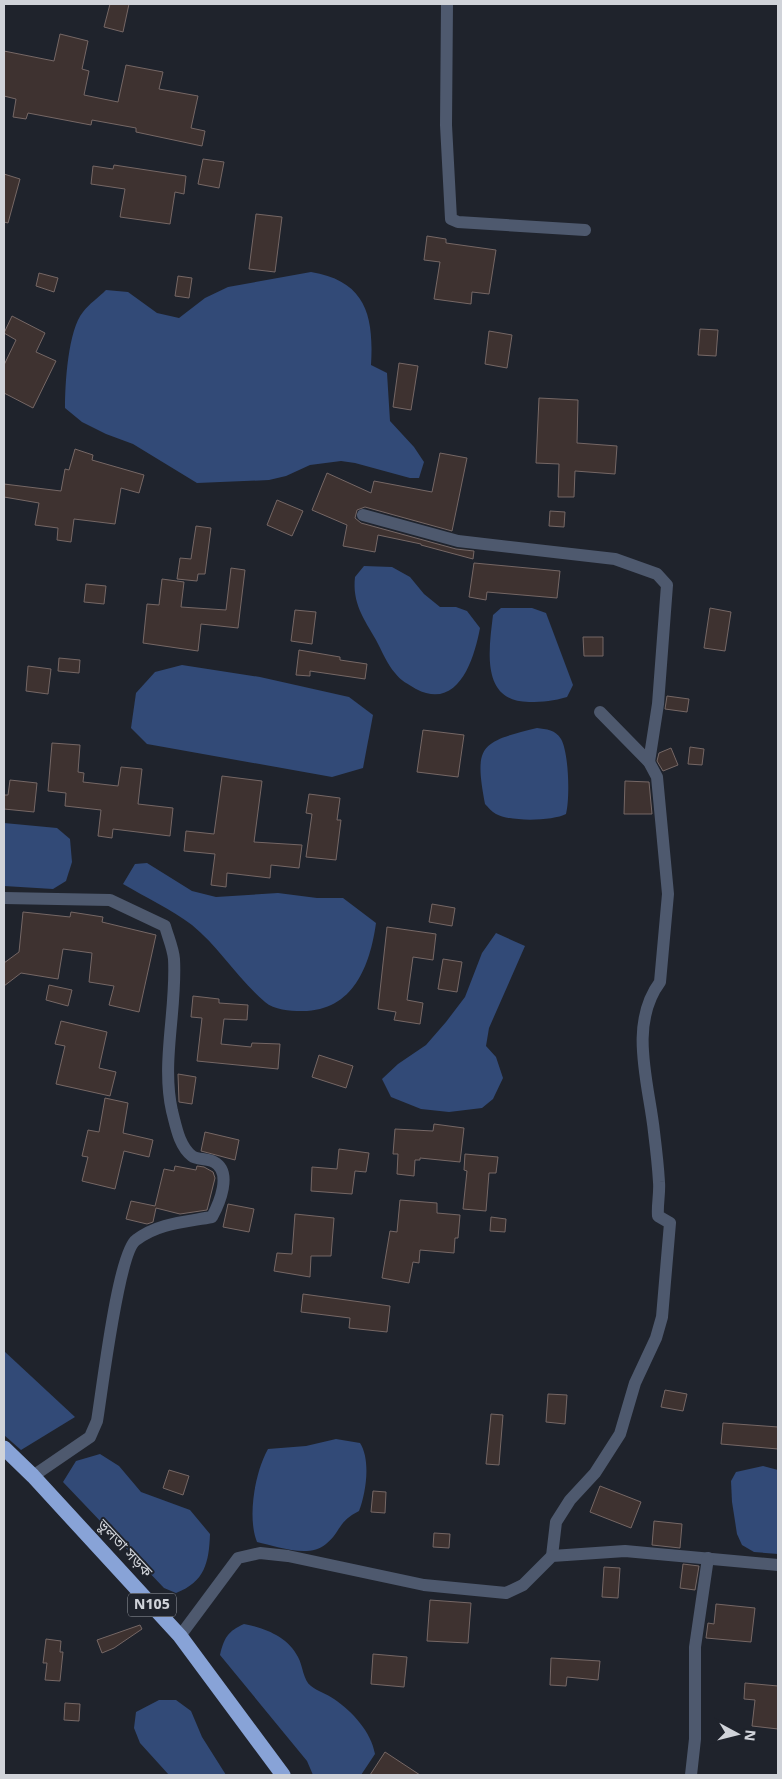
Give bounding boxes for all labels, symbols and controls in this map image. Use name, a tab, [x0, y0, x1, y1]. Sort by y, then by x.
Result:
street label: ভুলতা সড়ক	[91, 1515, 157, 1583]
road number: N105	[128, 1594, 176, 1616]
north arrow	[712, 1709, 762, 1759]
text: N	[738, 1729, 759, 1742]

